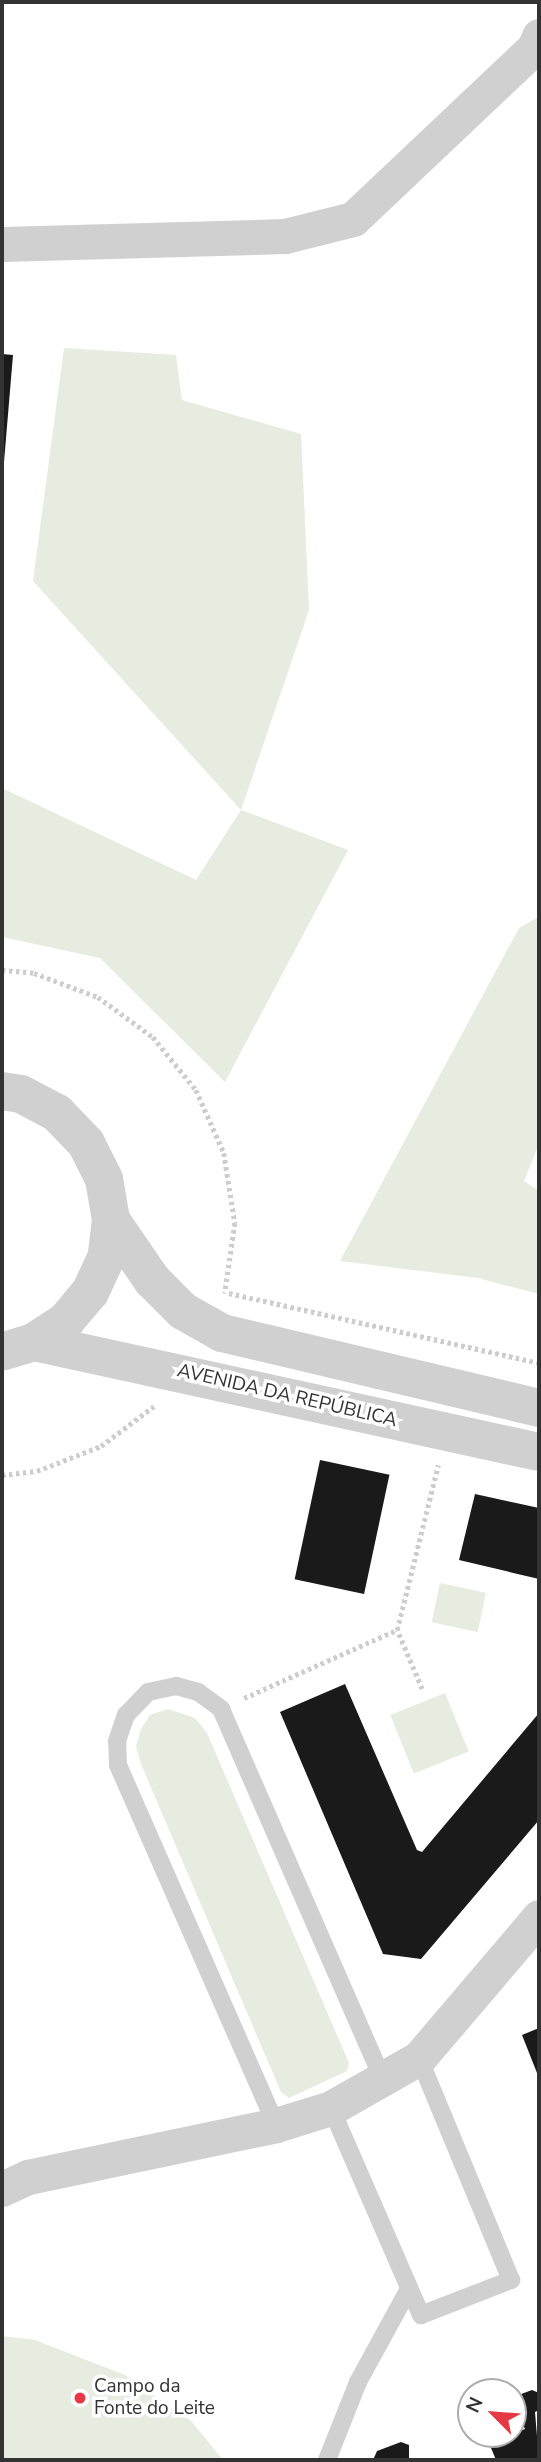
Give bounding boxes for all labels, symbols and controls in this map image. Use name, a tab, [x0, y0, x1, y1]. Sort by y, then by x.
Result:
street label: AVENIDA DA REPÚBLICA	[175, 1360, 399, 1432]
place label: Campo da Fonte do Leite	[94, 2376, 215, 2420]
north arrow	[457, 2378, 527, 2448]
marker: Campo da Fonte do Leite	[72, 2390, 88, 2406]
text: N	[460, 2393, 490, 2417]

